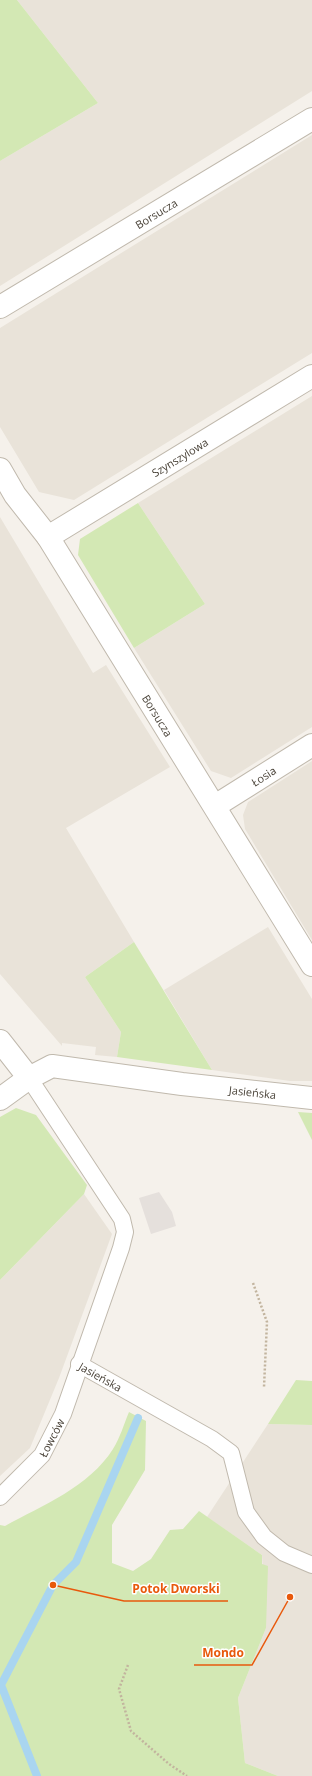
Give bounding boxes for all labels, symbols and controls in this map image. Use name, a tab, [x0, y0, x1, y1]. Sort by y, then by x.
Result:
street label: Borsucza	[132, 195, 180, 232]
street label: Szynszylowa	[148, 434, 210, 480]
street label: Borsucza	[139, 692, 177, 739]
street label: Łosia	[248, 762, 278, 789]
street label: Jasieńska	[227, 1082, 277, 1102]
street label: Jasieńska	[76, 1358, 125, 1394]
street label: Łowców	[35, 1415, 67, 1459]
callout: Potok Dworski	[124, 1577, 228, 1601]
text: Potok Dworski	[132, 1580, 220, 1597]
callout: Mondo	[194, 1641, 252, 1665]
text: Mondo	[202, 1644, 244, 1661]

